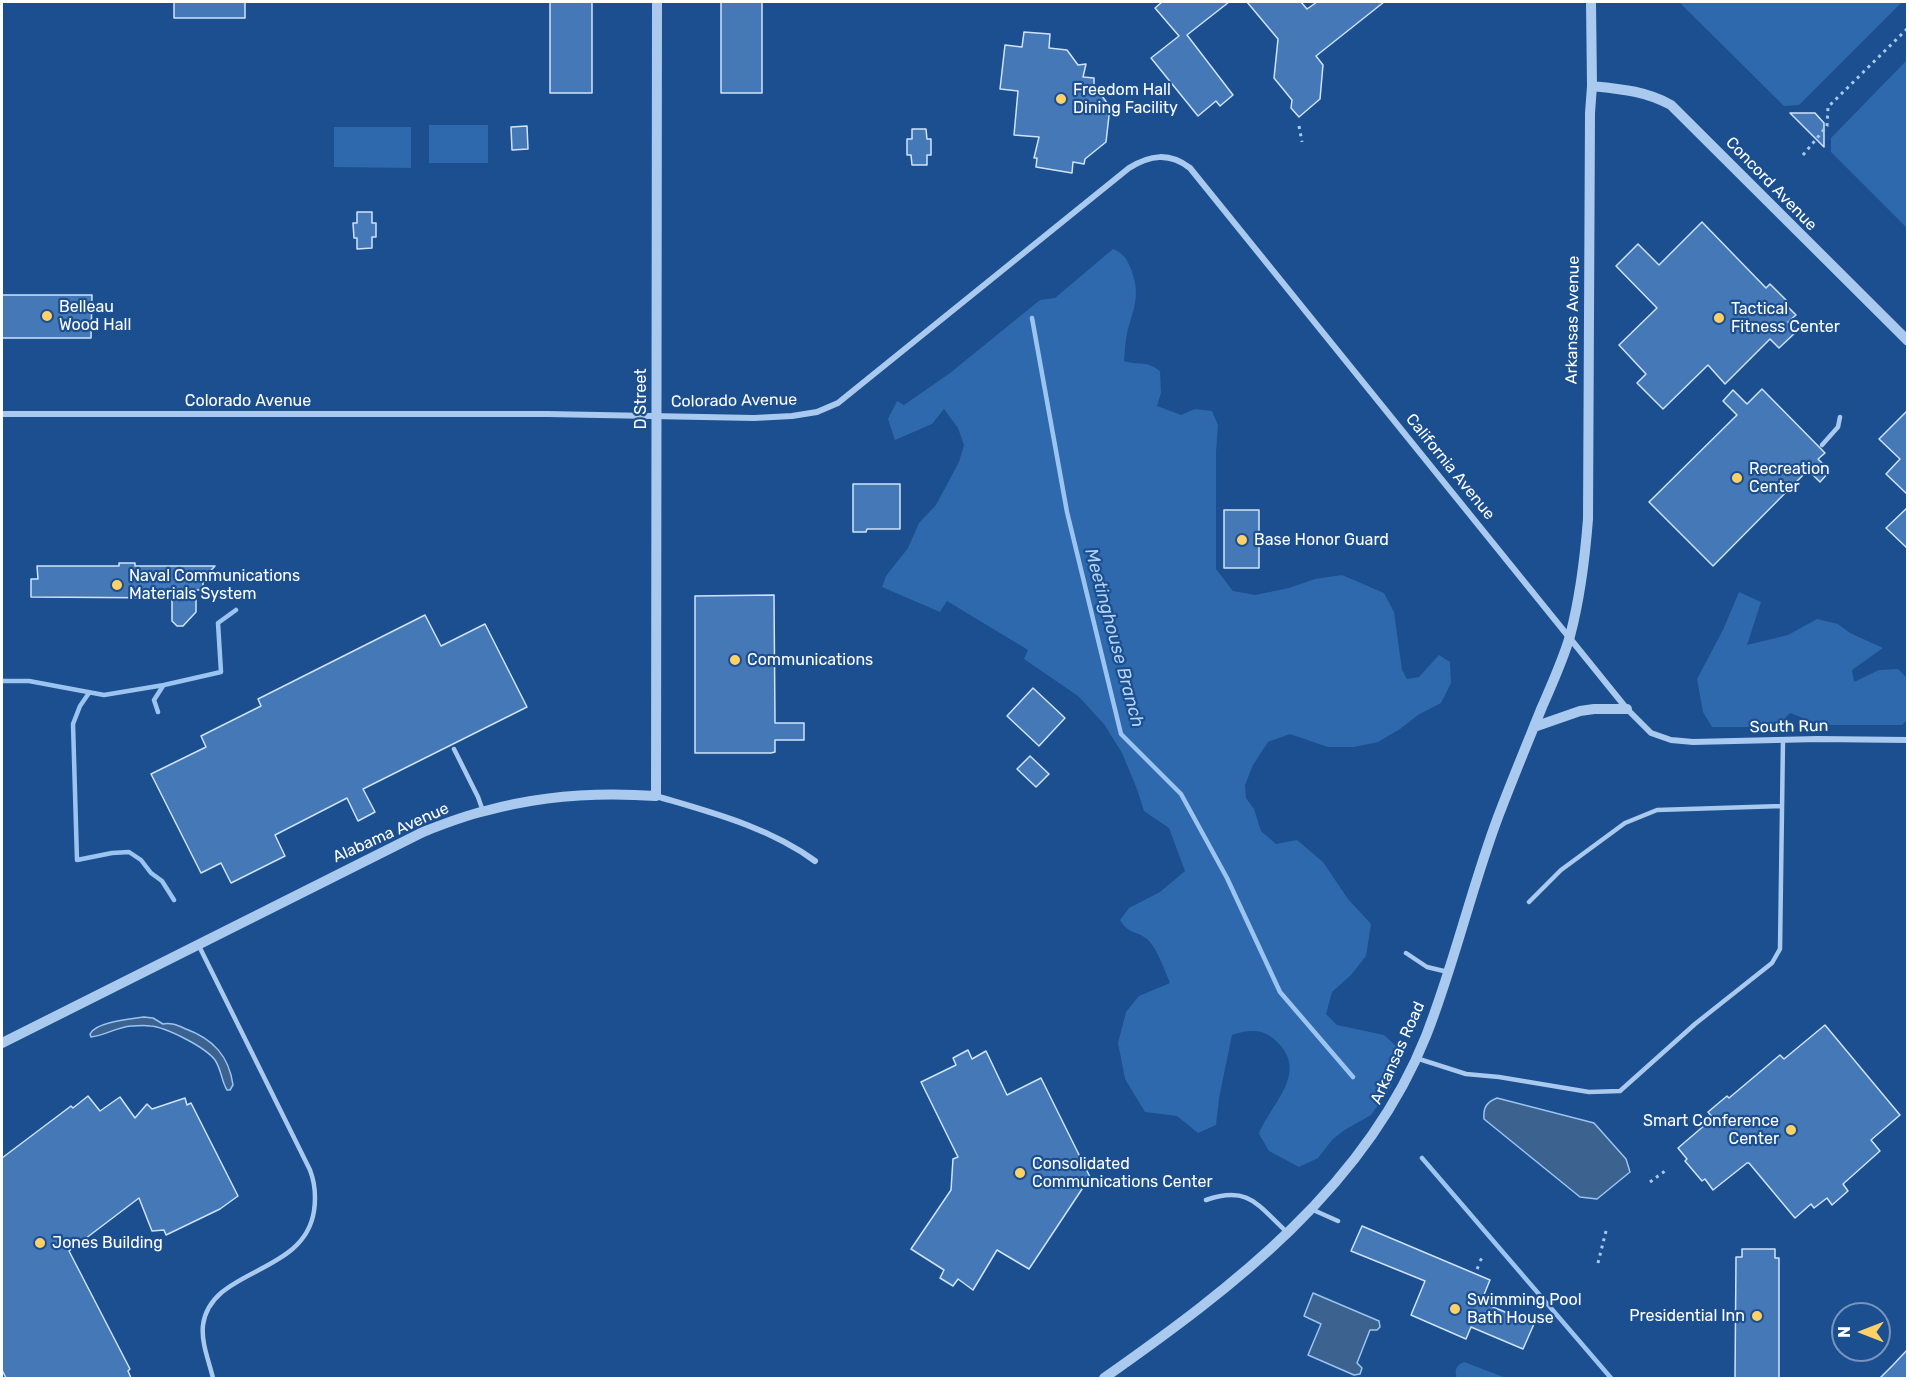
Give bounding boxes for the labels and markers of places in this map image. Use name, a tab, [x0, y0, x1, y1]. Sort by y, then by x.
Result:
place label: Freedom Hall Dining Facility	[1073, 80, 1178, 118]
marker: Freedom Hall Dining Facility	[1054, 92, 1068, 106]
place label: Belleau Wood Hall	[59, 297, 131, 335]
place label: Tactical Fitness Center	[1731, 299, 1840, 337]
marker: Belleau Wood Hall	[40, 309, 54, 323]
marker: Tactical Fitness Center	[1712, 311, 1726, 325]
place label: Recreation Center	[1749, 459, 1830, 497]
marker: Recreation Center	[1730, 471, 1744, 485]
place label: Base Honor Guard	[1254, 530, 1389, 550]
marker: Base Honor Guard	[1235, 533, 1249, 547]
place label: Naval Communications Materials System	[129, 566, 300, 604]
marker: Naval Communications Materials System	[110, 578, 124, 592]
place label: Communications	[747, 650, 873, 670]
marker: Communications	[728, 653, 742, 667]
place label: Smart Conference Center	[1643, 1111, 1779, 1149]
marker: Smart Conference Center	[1784, 1123, 1798, 1137]
place label: Consolidated Communications Center	[1032, 1154, 1213, 1192]
marker: Consolidated Communications Center	[1013, 1166, 1027, 1180]
place label: Jones Building	[52, 1233, 163, 1253]
marker: Jones Building	[33, 1236, 47, 1250]
place label: Swimming Pool Bath House	[1467, 1290, 1582, 1328]
marker: Swimming Pool Bath House	[1448, 1302, 1462, 1316]
place label: Presidential Inn	[1629, 1306, 1745, 1326]
marker: Presidential Inn	[1750, 1309, 1764, 1323]

